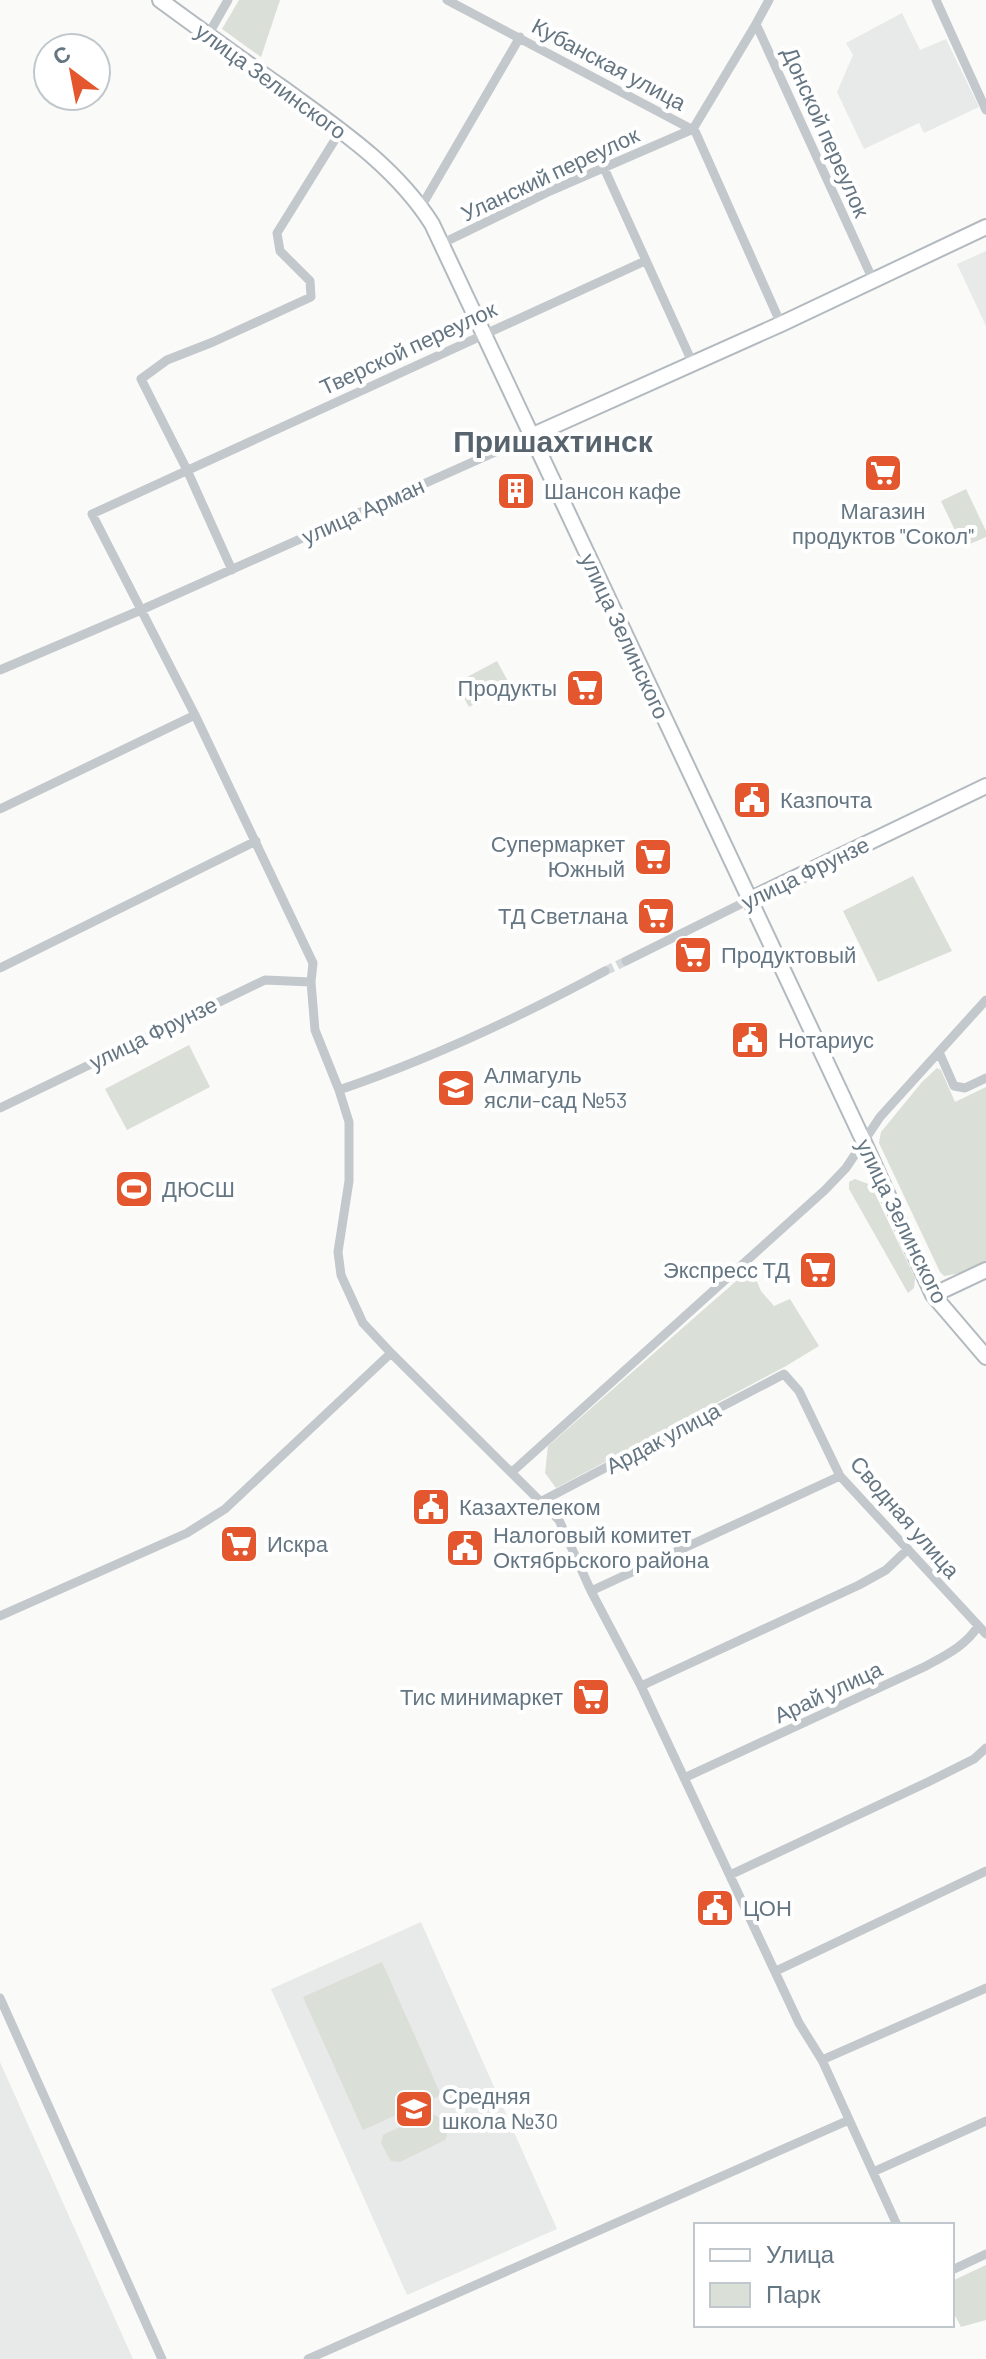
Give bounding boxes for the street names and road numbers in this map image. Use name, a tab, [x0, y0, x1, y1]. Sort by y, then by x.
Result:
street label: Кубанская улица	[528, 12, 692, 116]
street label: улица Зелинского	[191, 17, 352, 144]
street label: Донской переулок	[777, 43, 876, 221]
street label: Уланский переулок	[457, 120, 643, 227]
street label: Тверской переулок	[315, 295, 501, 400]
street label: улица Арман	[297, 472, 428, 550]
street label: улица Зелинского	[575, 549, 676, 723]
street label: улица Фрунзе	[736, 830, 873, 915]
street label: улица Фрунзе	[84, 990, 221, 1075]
street label: улица Зелинского	[851, 1134, 954, 1308]
street label: Ардак улица	[601, 1396, 725, 1479]
street label: Сводная улица	[845, 1450, 966, 1584]
street label: Арай улица	[769, 1654, 887, 1728]

